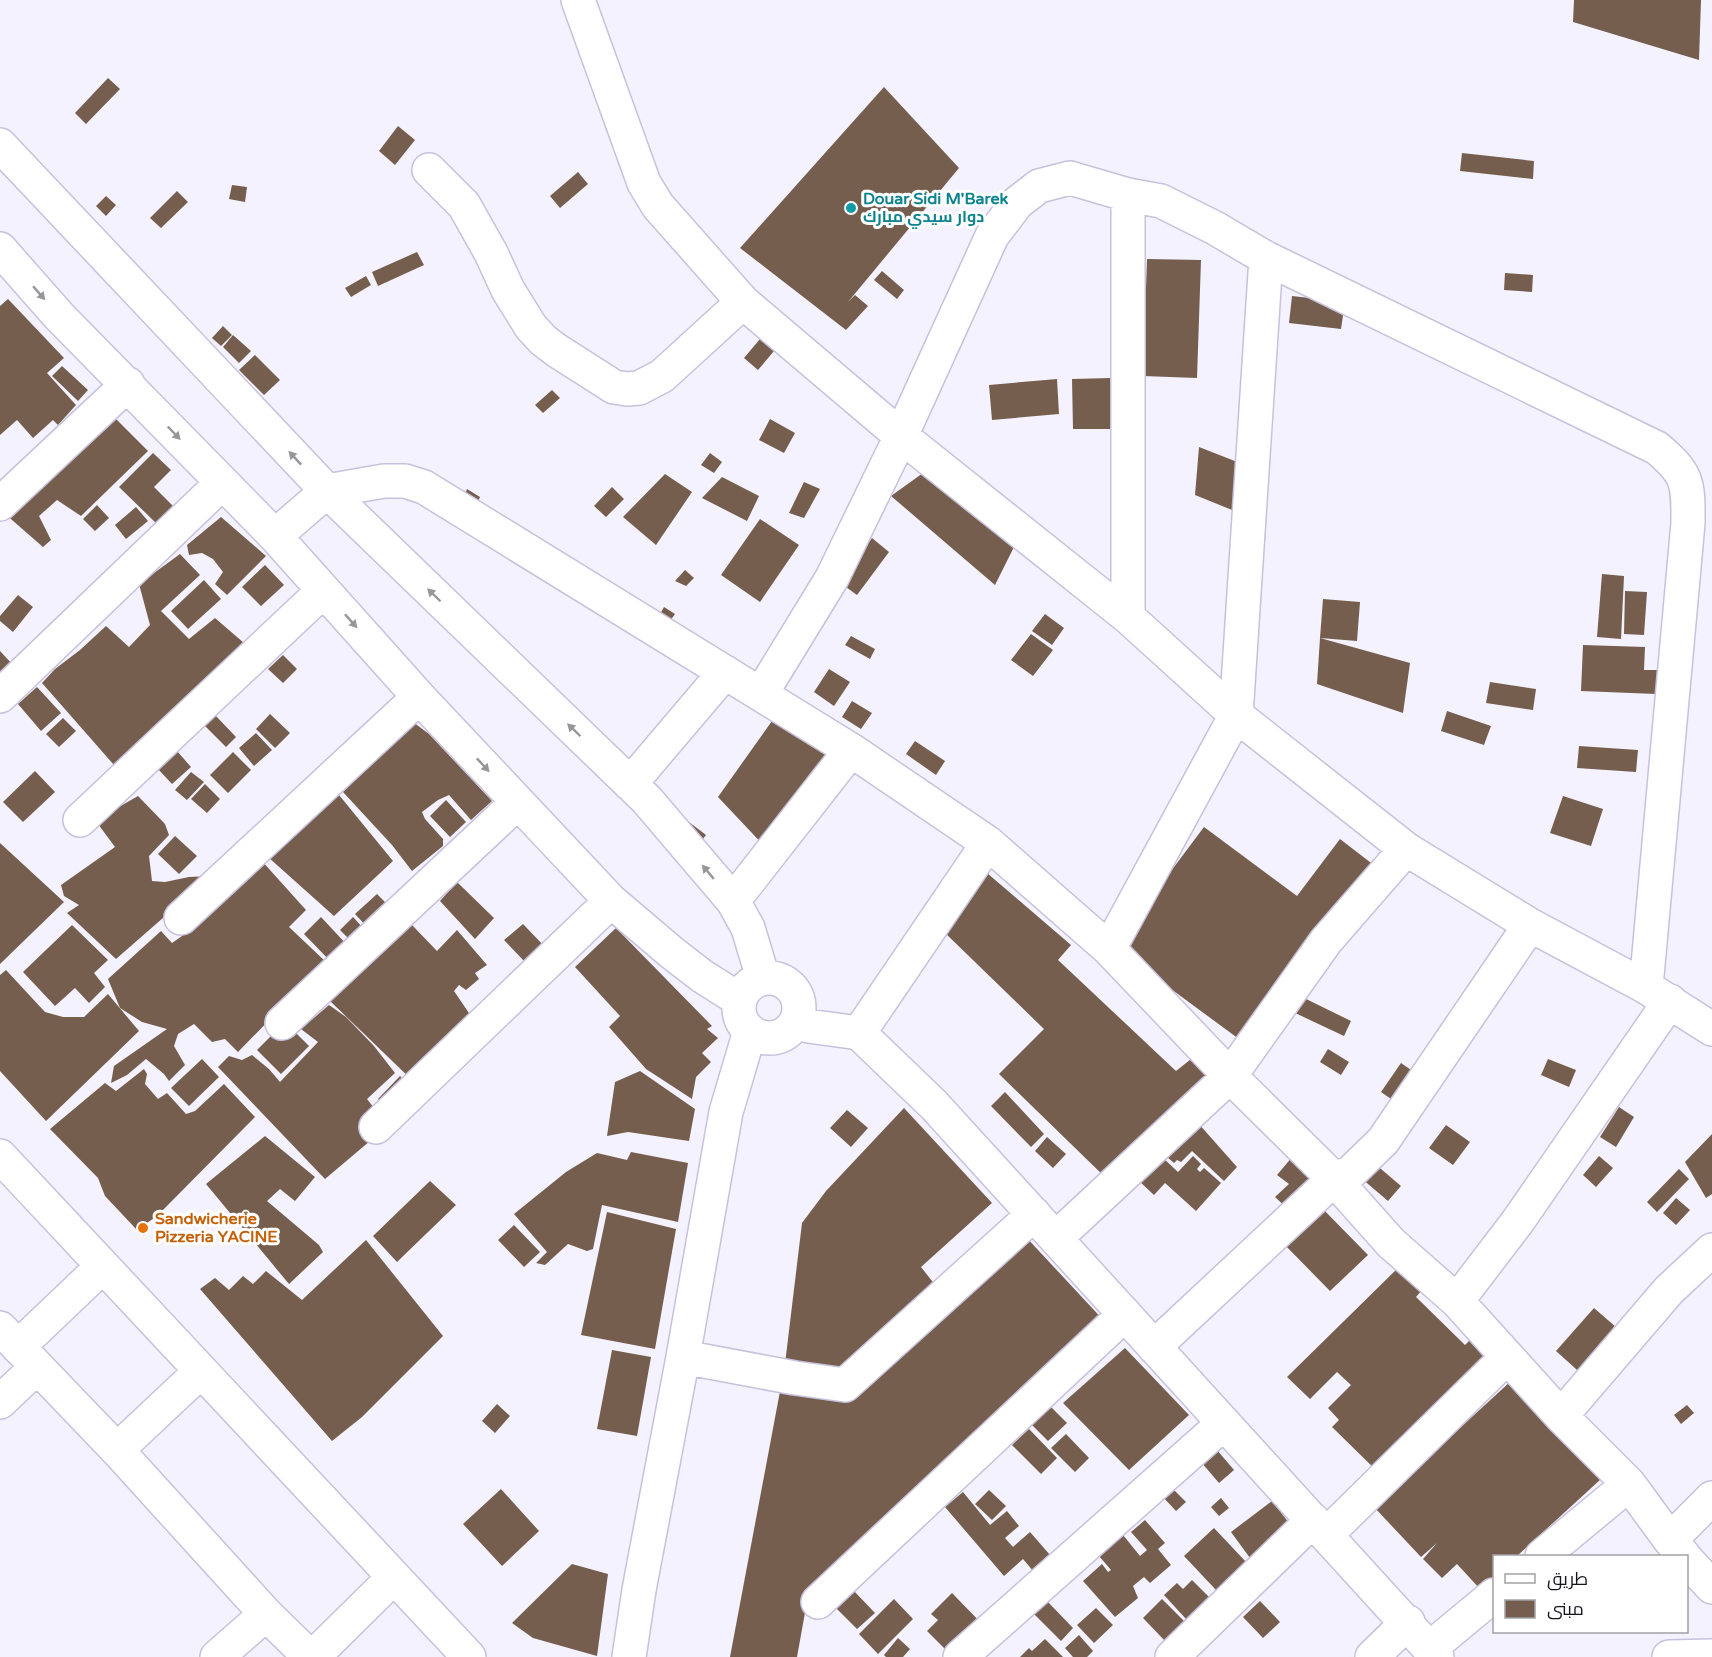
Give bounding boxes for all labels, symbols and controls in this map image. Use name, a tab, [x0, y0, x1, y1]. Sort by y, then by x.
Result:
place label: Douar Sidi M'Barek دوار سيدي مبارك	[863, 189, 1008, 229]
marker: Douar Sidi M'Barek دوار سيدي مبارك	[844, 201, 858, 215]
one-way arrow	[32, 285, 45, 300]
one-way arrow	[167, 426, 181, 440]
one-way arrow	[289, 451, 303, 465]
one-way arrow	[427, 588, 441, 602]
one-way arrow	[344, 614, 358, 629]
one-way arrow	[567, 723, 582, 737]
one-way arrow	[476, 757, 490, 772]
one-way arrow	[702, 865, 715, 880]
place label: Sandwicherie Pizzeria YACINE	[155, 1209, 278, 1247]
marker: Sandwicherie Pizzeria YACINE	[136, 1221, 150, 1235]
legend	[1493, 1555, 1688, 1633]
text: طريق	[1547, 1568, 1588, 1591]
text: مبنى	[1547, 1598, 1584, 1620]

